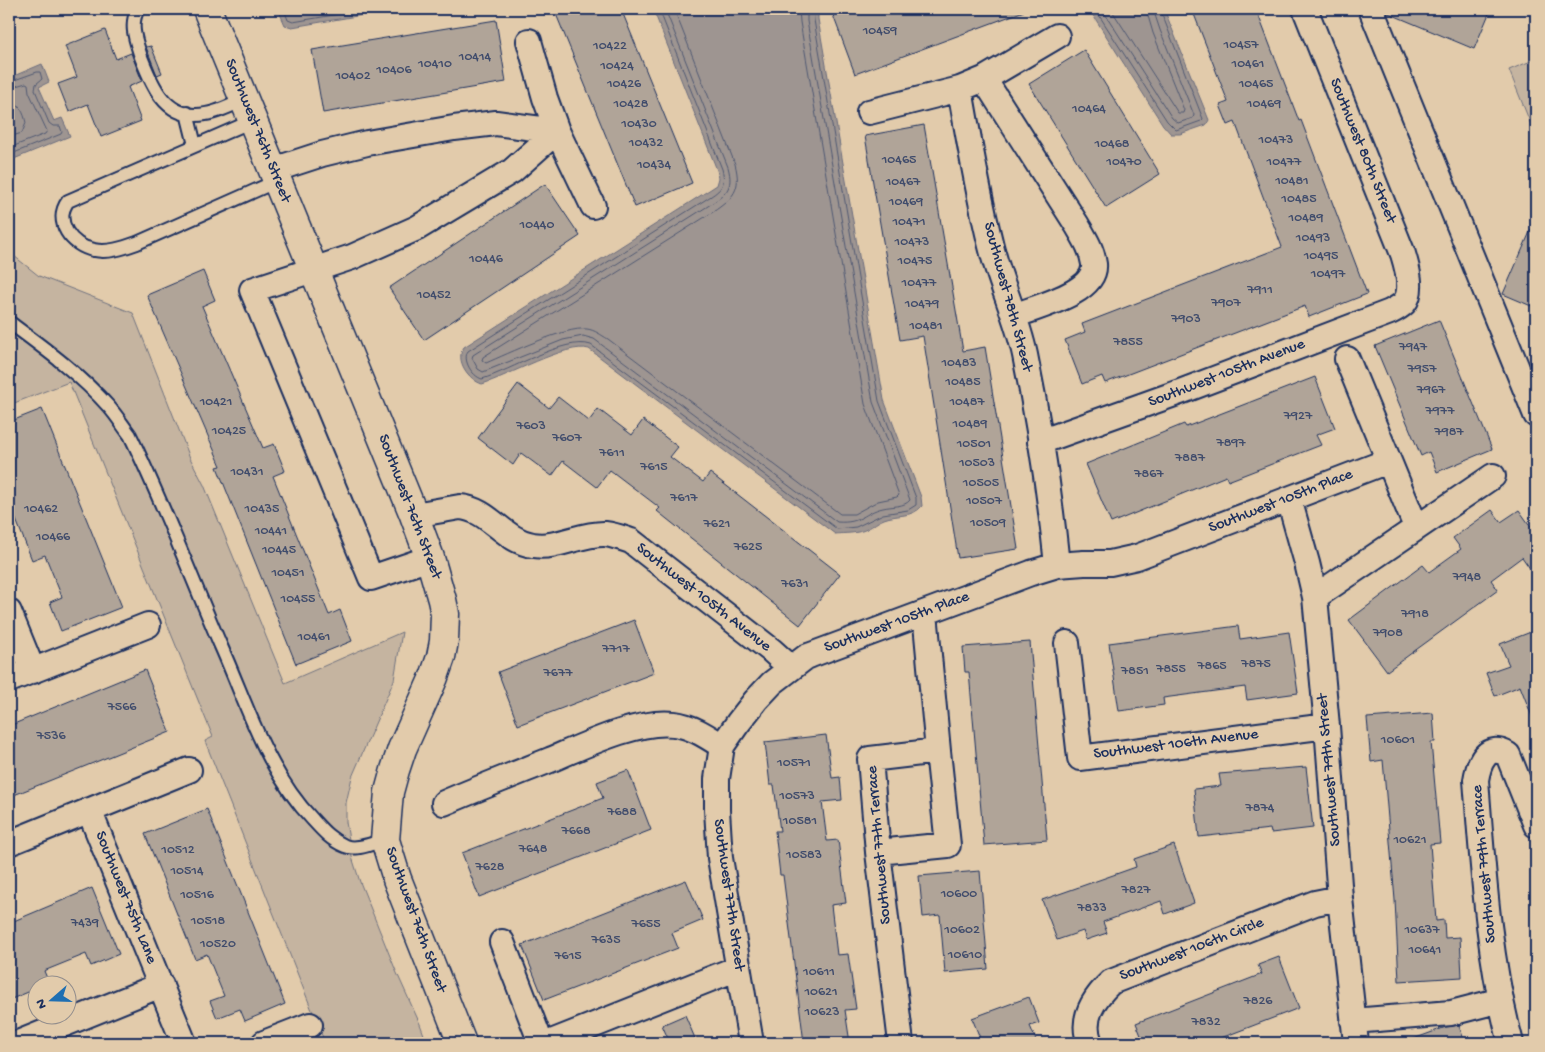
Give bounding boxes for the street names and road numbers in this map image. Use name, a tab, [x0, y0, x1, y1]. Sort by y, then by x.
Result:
street label: Southwest 76th Street	[219, 56, 295, 207]
street label: Southwest 80th Street	[1324, 76, 1400, 228]
street label: Southwest 78th Street	[978, 220, 1036, 375]
street label: Southwest 105th Avenue	[1146, 335, 1309, 413]
street label: Southwest 76th Street	[373, 432, 446, 583]
street label: Southwest 105th Place	[1206, 465, 1357, 538]
street label: Southwest 105th Avenue	[632, 539, 775, 657]
street label: Southwest 105th Place	[822, 588, 973, 658]
street label: Southwest 79th Street	[1314, 691, 1346, 847]
street label: Southwest 106th Avenue	[1092, 725, 1260, 765]
street label: Southwest 77th Terrace	[864, 764, 896, 925]
street label: Southwest 79th Terrace	[1469, 783, 1501, 944]
street label: Southwest 77th Street	[708, 818, 748, 974]
street label: Southwest 75th Lane	[90, 829, 161, 968]
street label: Southwest 76th Street	[380, 845, 451, 997]
street label: Southwest 106th Circle	[1117, 913, 1267, 986]

